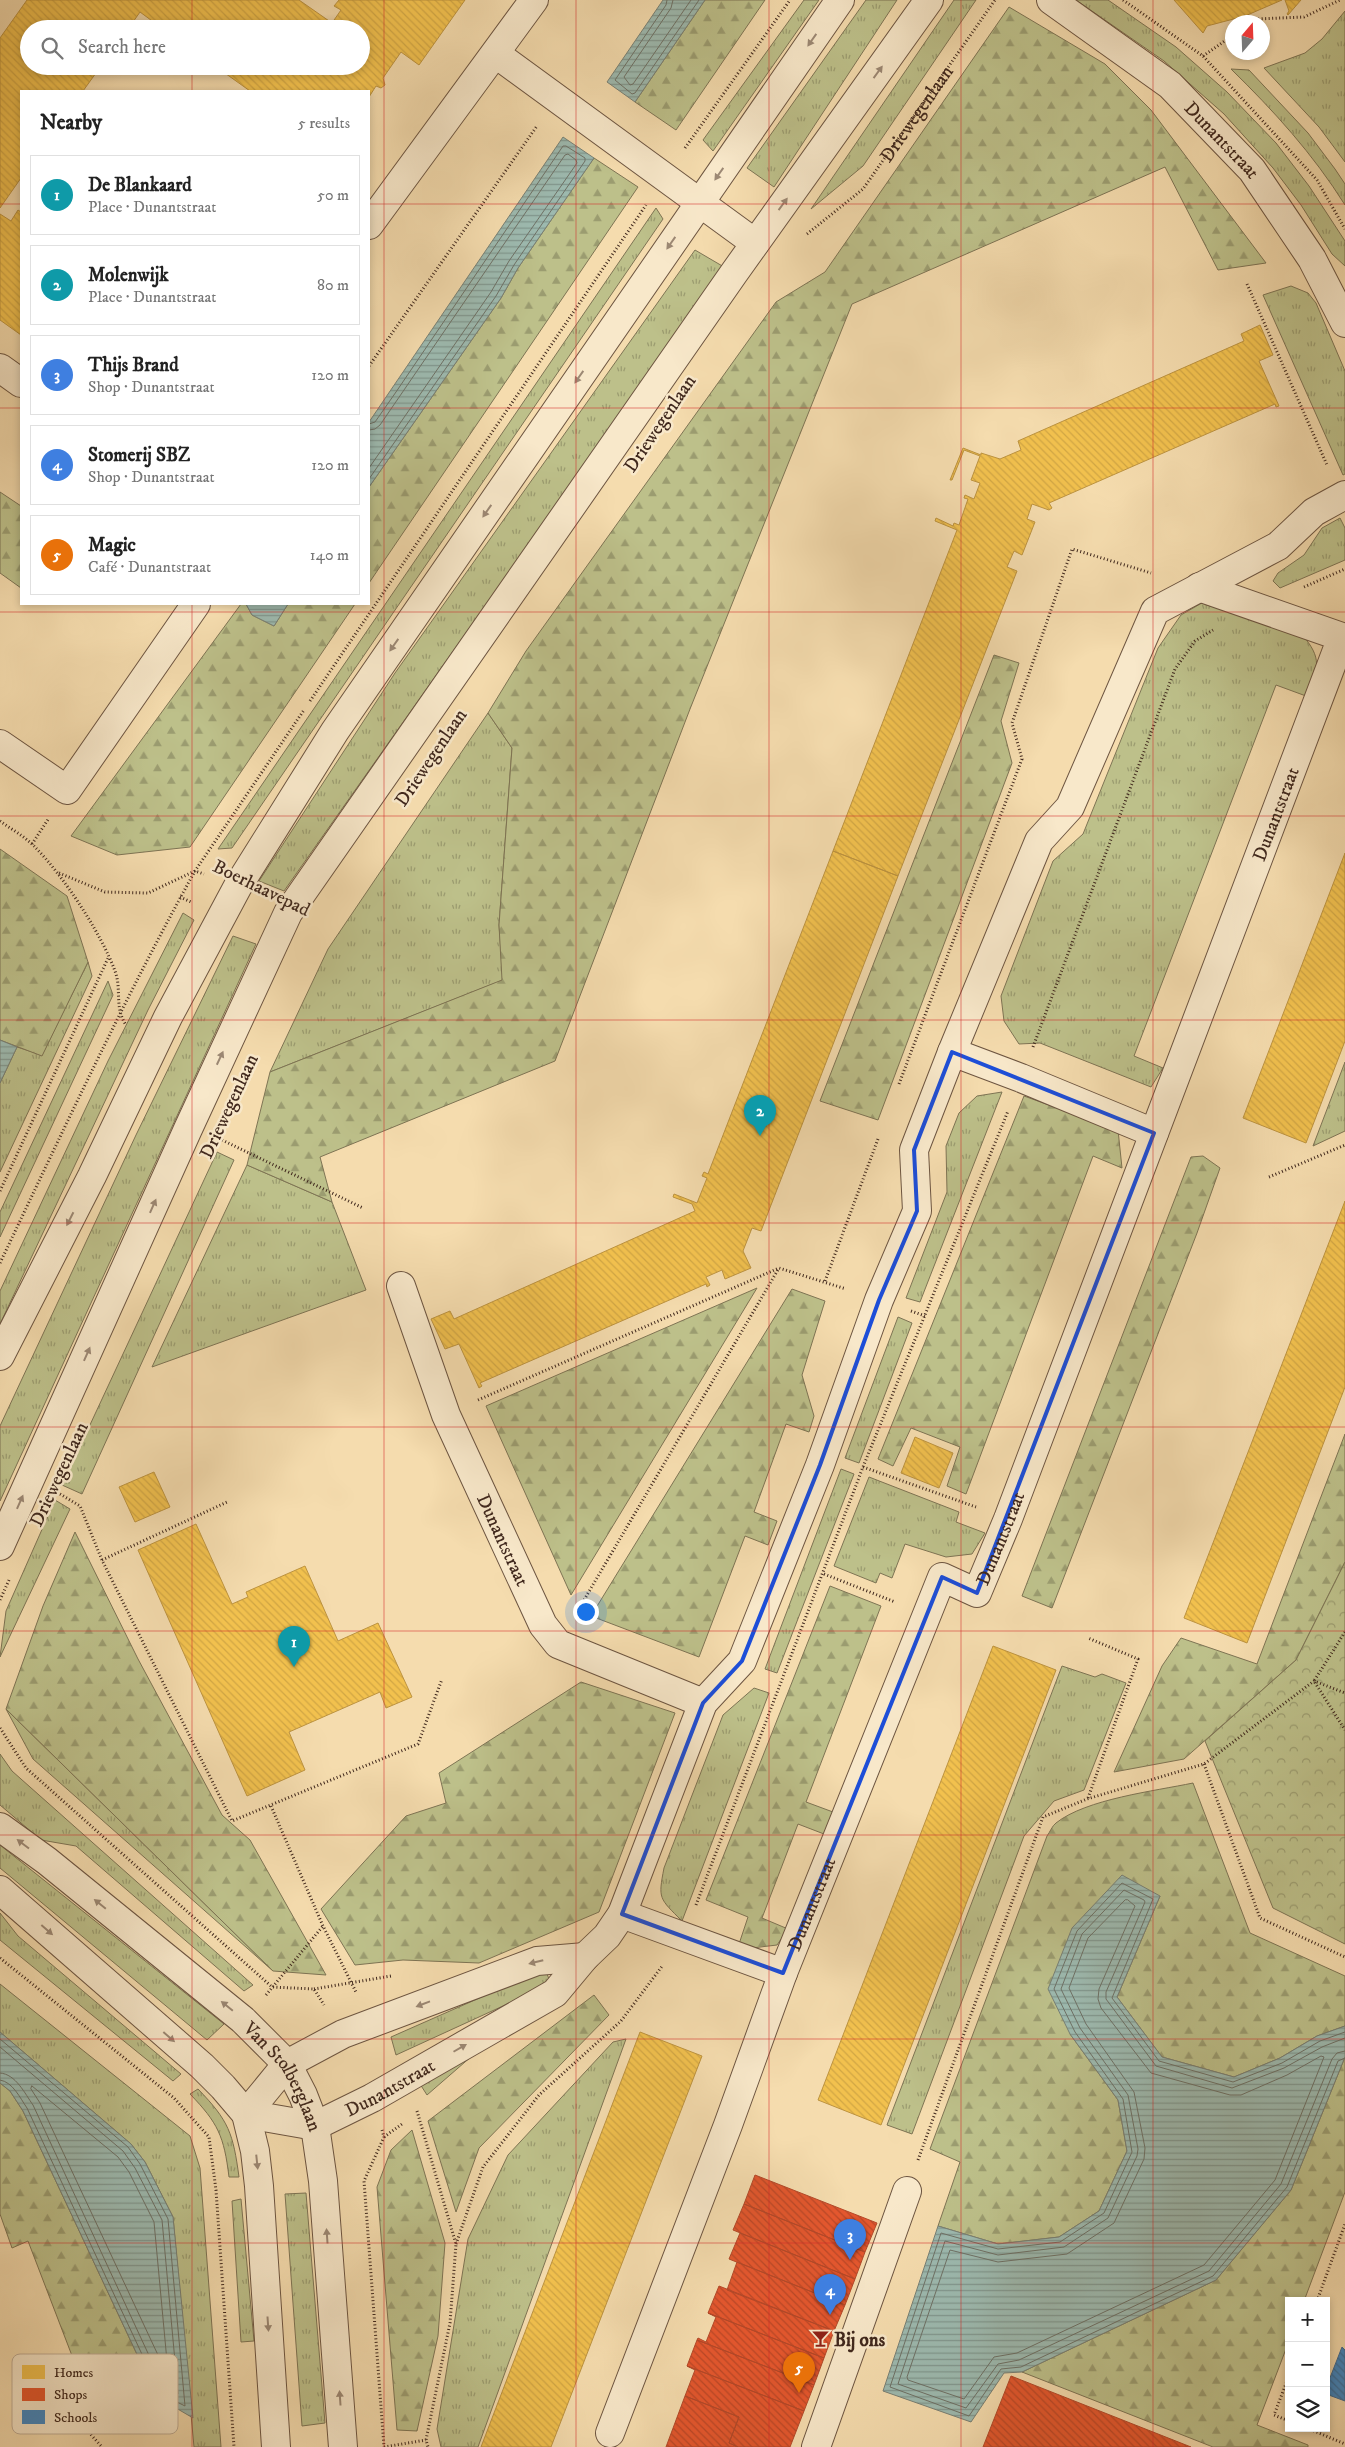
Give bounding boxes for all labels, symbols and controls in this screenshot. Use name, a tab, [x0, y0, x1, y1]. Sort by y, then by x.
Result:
north arrow	[1225, 15, 1270, 60]
search box	[20, 20, 370, 75]
one-way arrow	[807, 33, 817, 47]
icon: search	[38, 34, 66, 62]
text: Search here	[78, 36, 166, 59]
street label: Driewegenlaan	[875, 61, 959, 167]
one-way arrow	[873, 65, 883, 78]
street label: Dunantstraat	[1179, 97, 1264, 183]
text: Nearby	[40, 110, 102, 136]
text: 5 results	[298, 113, 350, 133]
one-way arrow	[714, 167, 724, 180]
text: De Blankaard	[88, 174, 192, 197]
text: 1	[54, 185, 60, 205]
text: 50 m	[317, 185, 349, 205]
text: Place · Dunantstraat	[88, 197, 216, 217]
one-way arrow	[778, 197, 788, 211]
one-way arrow	[666, 236, 676, 250]
text: Molenwijk	[88, 264, 169, 287]
text: 2	[53, 275, 61, 295]
text: 80 m	[317, 275, 349, 295]
text: Place · Dunantstraat	[88, 287, 216, 307]
text: Thijs Brand	[88, 354, 179, 377]
text: 3	[54, 365, 60, 385]
text: 120 m	[311, 365, 349, 385]
one-way arrow	[574, 370, 584, 384]
street label: Driewegenlaan	[619, 371, 701, 477]
text: Shop · Dunantstraat	[88, 377, 215, 397]
text: Stomerij SBZ	[88, 444, 190, 467]
text: 4	[52, 455, 62, 475]
text: 120 m	[311, 455, 349, 475]
text: Shop · Dunantstraat	[88, 467, 215, 487]
one-way arrow	[482, 504, 492, 518]
text: Magic	[88, 534, 136, 557]
text: 5	[53, 545, 61, 565]
text: 140 m	[310, 545, 349, 565]
text: Café · Dunantstraat	[88, 557, 211, 577]
one-way arrow	[389, 638, 399, 651]
street label: Driewegenlaan	[390, 705, 472, 811]
street label: Dunantstraat	[1248, 764, 1305, 865]
street label: Boerhaavepad	[209, 855, 314, 922]
street label: Driewegenlaan	[195, 1051, 264, 1163]
one-way arrow	[217, 1051, 225, 1065]
pin: 2	[744, 1095, 776, 1136]
one-way arrow	[150, 1199, 158, 1213]
one-way arrow	[66, 1212, 74, 1226]
one-way arrow	[83, 1347, 91, 1361]
street label: Driewegenlaan	[25, 1419, 94, 1531]
street label: Dunantstraat	[972, 1489, 1030, 1589]
street label: Dunantstraat	[471, 1491, 533, 1590]
one-way arrow	[17, 1495, 25, 1509]
your location	[573, 1599, 599, 1625]
pin: 1	[278, 1626, 310, 1667]
one-way arrow	[16, 1839, 30, 1849]
street label: Dunantstraat	[783, 1854, 841, 1955]
one-way arrow	[94, 1899, 107, 1910]
one-way arrow	[41, 1924, 54, 1935]
one-way arrow	[529, 1958, 544, 1966]
one-way arrow	[415, 2000, 430, 2008]
one-way arrow	[220, 2001, 233, 2012]
street label: Van Stolberglaan	[237, 2017, 326, 2135]
one-way arrow	[163, 2031, 175, 2042]
one-way arrow	[452, 2044, 467, 2052]
street label: Dunantstraat	[341, 2054, 439, 2122]
one-way arrow	[253, 2154, 261, 2170]
pin: 3	[834, 2219, 866, 2260]
one-way arrow	[323, 2228, 331, 2244]
pin: 4	[814, 2274, 846, 2315]
map controls	[1285, 2297, 1330, 2432]
button: +	[1285, 2297, 1330, 2342]
one-way arrow	[264, 2316, 272, 2332]
bar icon: Bij ons	[810, 2329, 830, 2349]
place label: Bij ons	[834, 2329, 886, 2353]
button: −	[1285, 2342, 1330, 2387]
pin: 5	[783, 2352, 815, 2393]
legend	[12, 2354, 178, 2434]
text: Homes	[54, 2364, 94, 2382]
text: Shops	[54, 2386, 87, 2404]
button: layers	[1285, 2387, 1330, 2432]
one-way arrow	[335, 2390, 343, 2406]
text: Schools	[54, 2409, 97, 2427]

